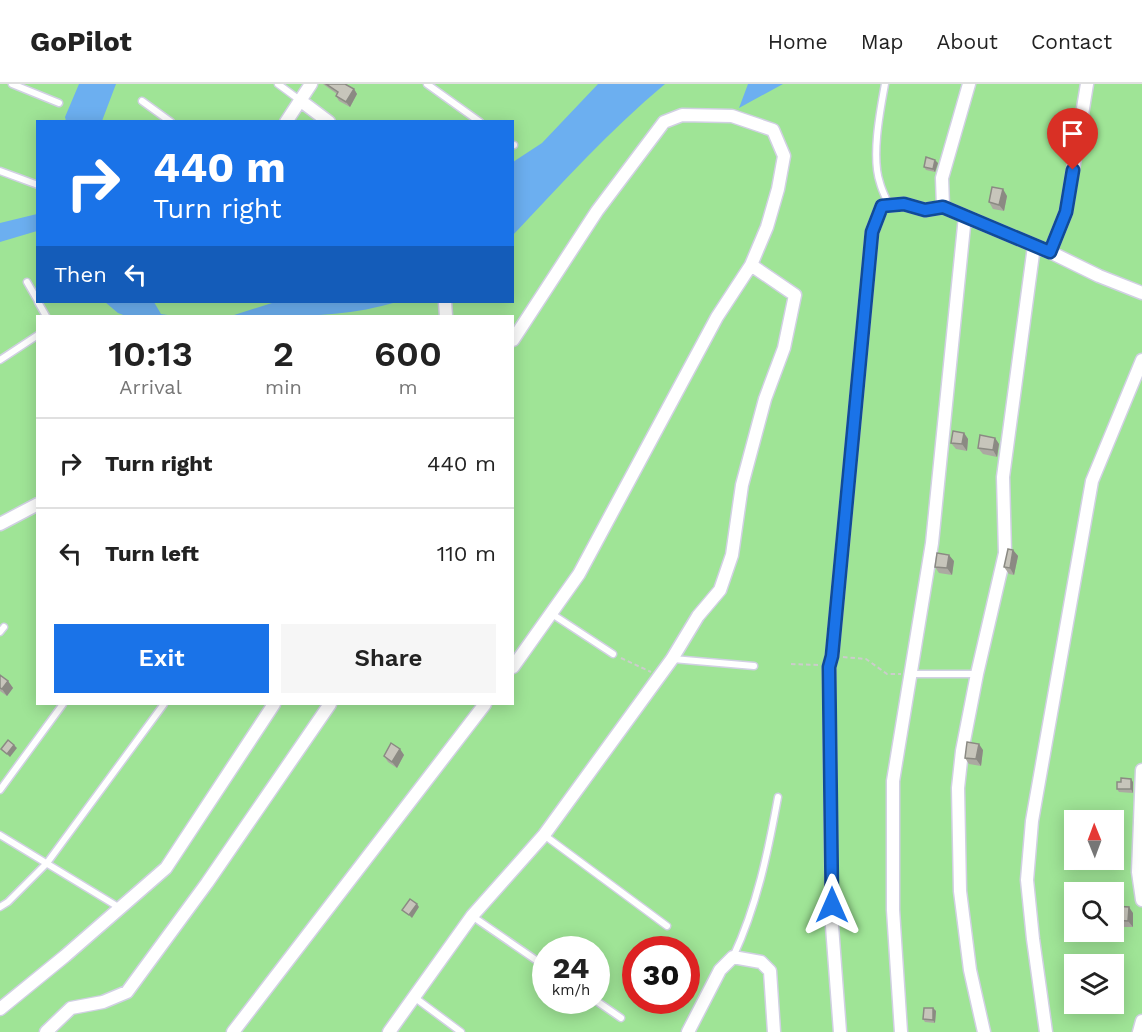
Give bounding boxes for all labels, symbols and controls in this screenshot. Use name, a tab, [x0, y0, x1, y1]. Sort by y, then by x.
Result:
text: GoPilot	[30, 25, 132, 58]
text: Home	[768, 29, 828, 54]
text: Map	[861, 29, 904, 54]
text: About	[937, 29, 998, 54]
text: Contact	[1031, 29, 1112, 54]
pin	[1047, 108, 1098, 170]
icon: arrive	[1056, 117, 1089, 150]
text: 440 m	[153, 143, 286, 192]
icon: right	[54, 144, 132, 222]
text: Turn right	[153, 193, 282, 225]
icon: left	[119, 258, 152, 291]
text: Then	[54, 262, 107, 287]
text: 10:13	[108, 333, 193, 375]
text: 2	[273, 333, 294, 375]
text: 600	[374, 333, 442, 375]
text: Arrival	[119, 375, 182, 399]
text: min	[265, 375, 302, 399]
text: m	[398, 375, 417, 399]
icon: right	[54, 447, 87, 480]
text: Turn right	[105, 451, 212, 476]
text: 440 m	[427, 451, 496, 476]
icon: left	[54, 537, 87, 570]
text: Turn left	[105, 541, 199, 566]
text: 110 m	[437, 541, 496, 566]
button: Exit	[54, 624, 269, 693]
button: Share	[281, 624, 496, 693]
north arrow	[1064, 810, 1124, 870]
map controls	[1064, 810, 1124, 1014]
position arrow	[800, 873, 864, 937]
button: search	[1064, 882, 1124, 942]
speed limit sign: 30	[622, 936, 700, 1014]
text: 24	[553, 950, 589, 985]
button: layers	[1064, 954, 1124, 1014]
text: km/h	[552, 981, 590, 999]

